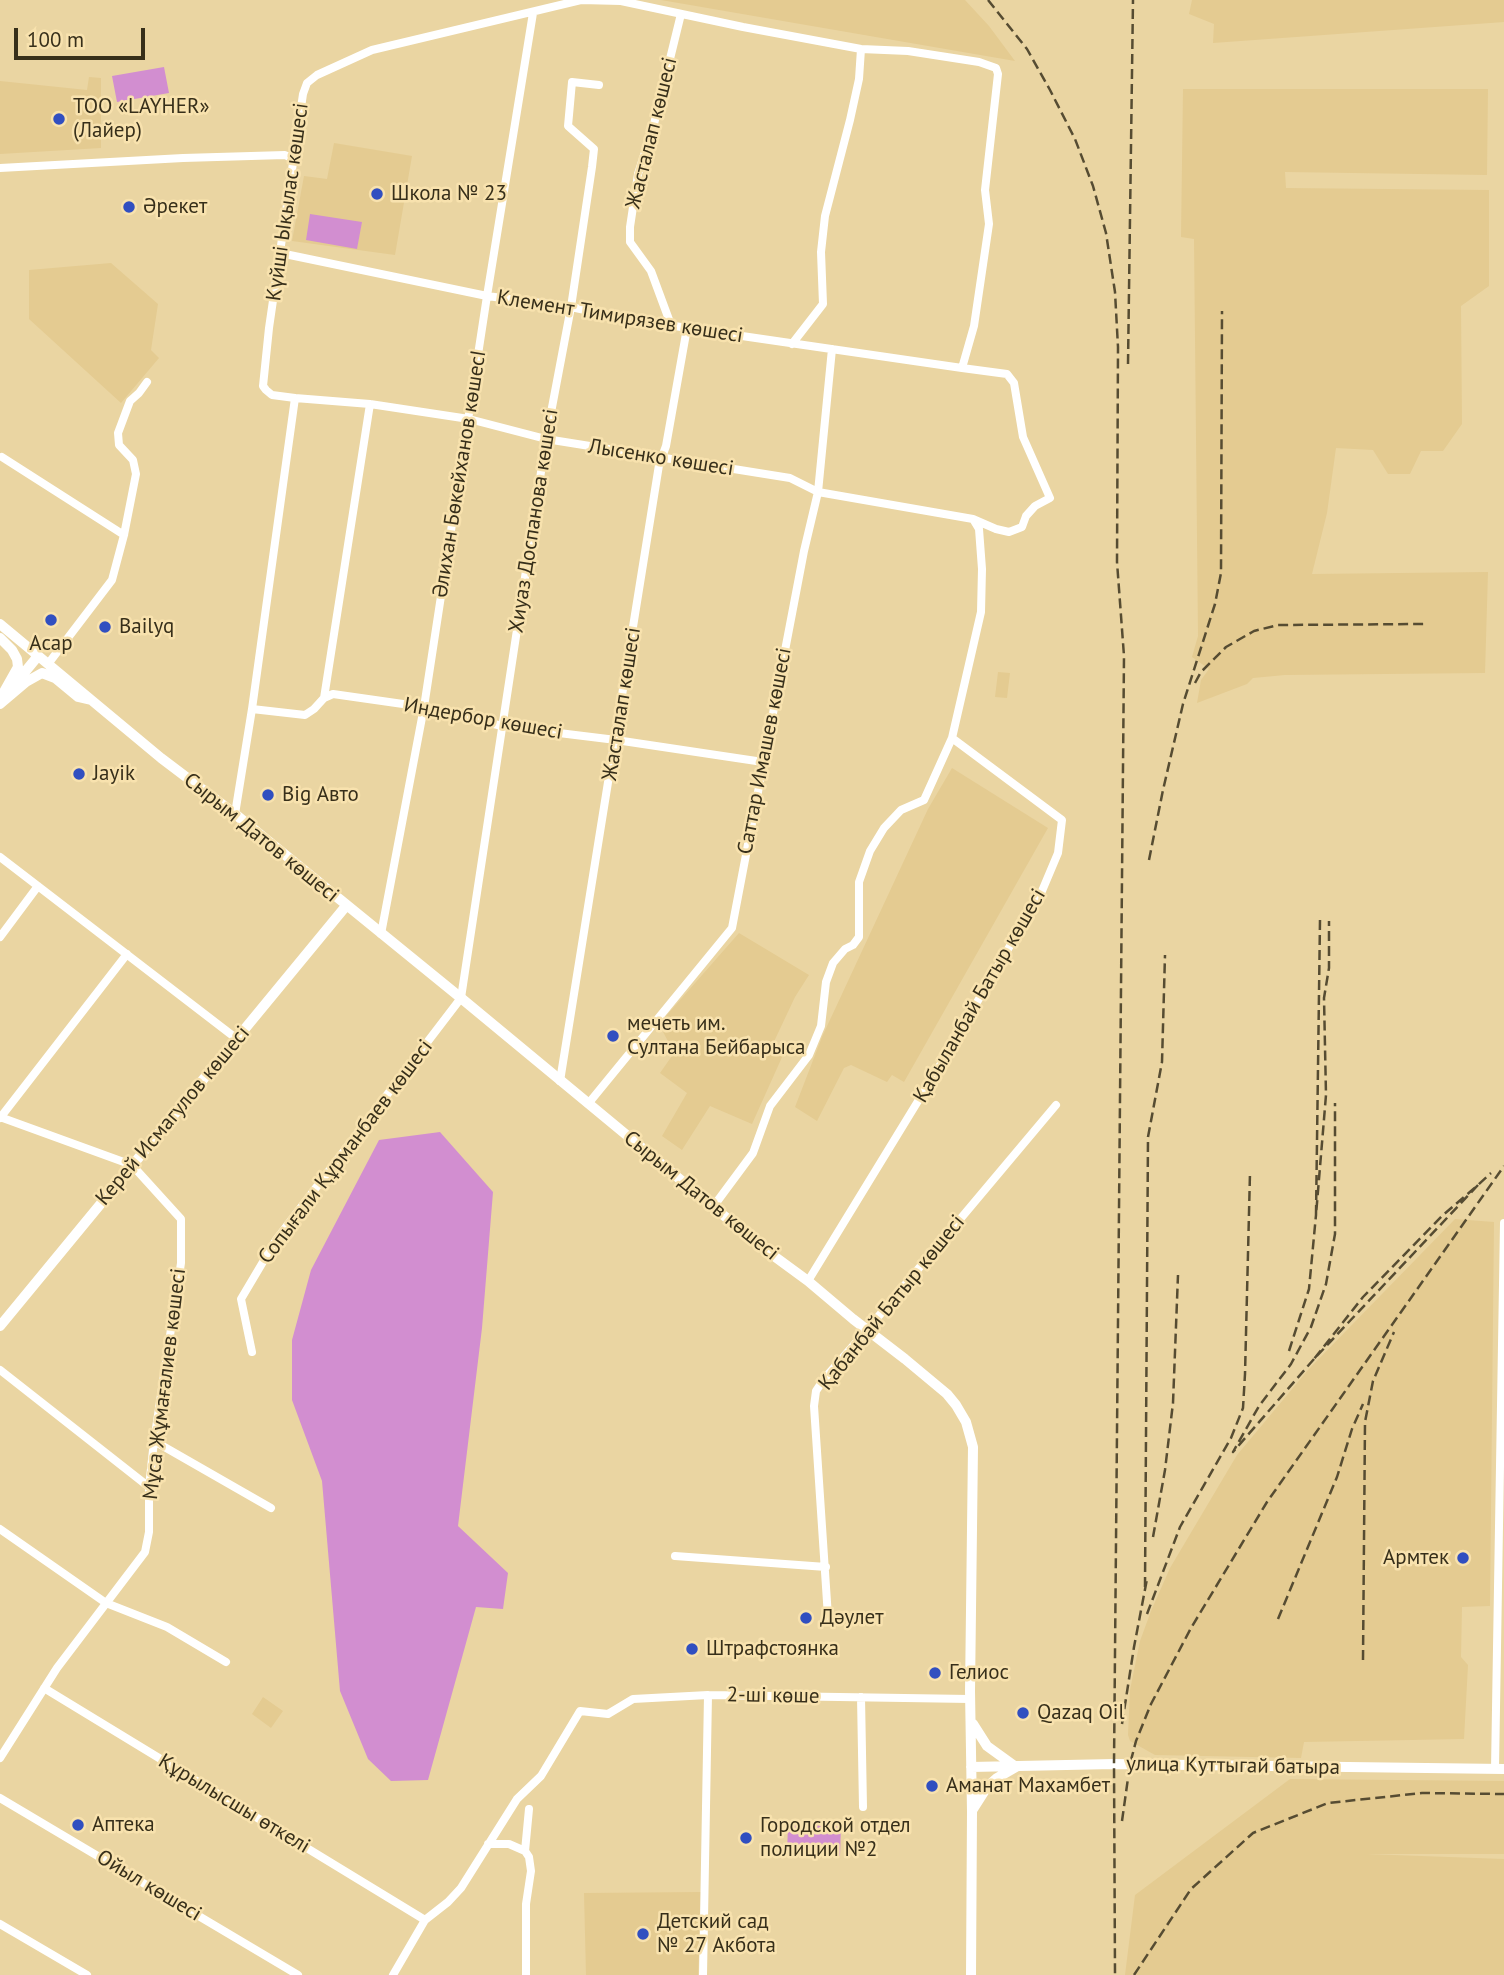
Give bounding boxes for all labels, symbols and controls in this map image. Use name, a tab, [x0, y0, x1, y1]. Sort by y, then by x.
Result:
scale bar	[18, 14, 149, 58]
text: 100 m	[27, 26, 84, 53]
street label: Жасталап көшесі	[621, 55, 683, 211]
place label: ТОО «LAYHER» (Лайер)	[73, 94, 209, 144]
street label: Күйші Ықылас көшесі	[262, 101, 314, 303]
marker: ТОО «LAYHER» (Лайер)	[51, 111, 67, 127]
place label: Школа № 23	[391, 181, 507, 207]
marker: Школа № 23	[369, 186, 385, 202]
place label: Әрекет	[143, 194, 207, 220]
marker: Әрекет	[121, 199, 137, 215]
street label: Клемент Тимирязев көшесі	[495, 285, 745, 349]
street label: Әлихан Бөкейханов көшесI	[428, 348, 492, 600]
street label: Хиуаз Доспанова көшесі	[504, 407, 564, 635]
street label: Лысенко көшесі	[587, 434, 735, 482]
marker: Асар	[43, 612, 59, 628]
place label: Bailyq	[119, 614, 174, 640]
marker: Bailyq	[97, 619, 113, 635]
street label: Жасталап көшесі	[597, 625, 647, 783]
place label: Асар	[29, 631, 73, 657]
street label: Саттар Имашев көшесі	[733, 646, 797, 856]
street label: Индербор көшесі	[402, 693, 564, 745]
place label: Jayik	[93, 761, 135, 787]
marker: Jayik	[71, 766, 87, 782]
street label: Сырым Датов көшесі	[178, 768, 344, 908]
place label: Big Авто	[282, 782, 359, 808]
marker: Big Авто	[260, 787, 276, 803]
street label: Қабыланбай Батыр көшесі	[908, 885, 1052, 1107]
place label: мечеть им. Султана Бейбарыса	[627, 1011, 806, 1061]
street label: Керей Исмагулов көшесі	[91, 1021, 255, 1211]
marker: мечеть им. Султана Бейбарыса	[605, 1028, 621, 1044]
street label: Сопығали Құрманбаев көшесі	[253, 1035, 439, 1269]
street label: Сырым Датов көшесі	[618, 1126, 784, 1266]
street label: Қабанбай Батыр көшесі	[814, 1210, 970, 1396]
street label: Мұса Жұмағалиев көшесі	[138, 1267, 192, 1501]
place label: Армтек	[1383, 1545, 1449, 1571]
marker: Армтек	[1455, 1550, 1471, 1566]
place label: Дәулет	[820, 1605, 884, 1631]
marker: Дәулет	[798, 1610, 814, 1626]
place label: Штрафстоянка	[706, 1636, 839, 1662]
marker: Штрафстоянка	[684, 1641, 700, 1657]
place label: Гелиос	[949, 1660, 1009, 1686]
marker: Гелиос	[927, 1665, 943, 1681]
street label: 2-ші көше	[726, 1683, 820, 1709]
place label: Qazaq Oil	[1037, 1700, 1125, 1726]
marker: Qazaq Oil	[1015, 1705, 1031, 1721]
street label: Құрылысшы өткелі	[154, 1749, 314, 1859]
street label: улица Куттыгай батыра	[1126, 1752, 1340, 1780]
place label: Аманат Махамбет	[946, 1773, 1110, 1799]
marker: Аманат Махамбет	[924, 1778, 940, 1794]
place label: Аптека	[92, 1812, 155, 1838]
place label: Городской отдел полиции №2	[760, 1813, 911, 1863]
marker: Аптека	[70, 1817, 86, 1833]
marker: Городской отдел полиции №2	[738, 1830, 754, 1846]
street label: Ойыл көшесі	[92, 1845, 206, 1927]
place label: Детский сад № 27 Акбота	[657, 1909, 776, 1959]
marker: Детский сад № 27 Акбота	[635, 1926, 651, 1942]

